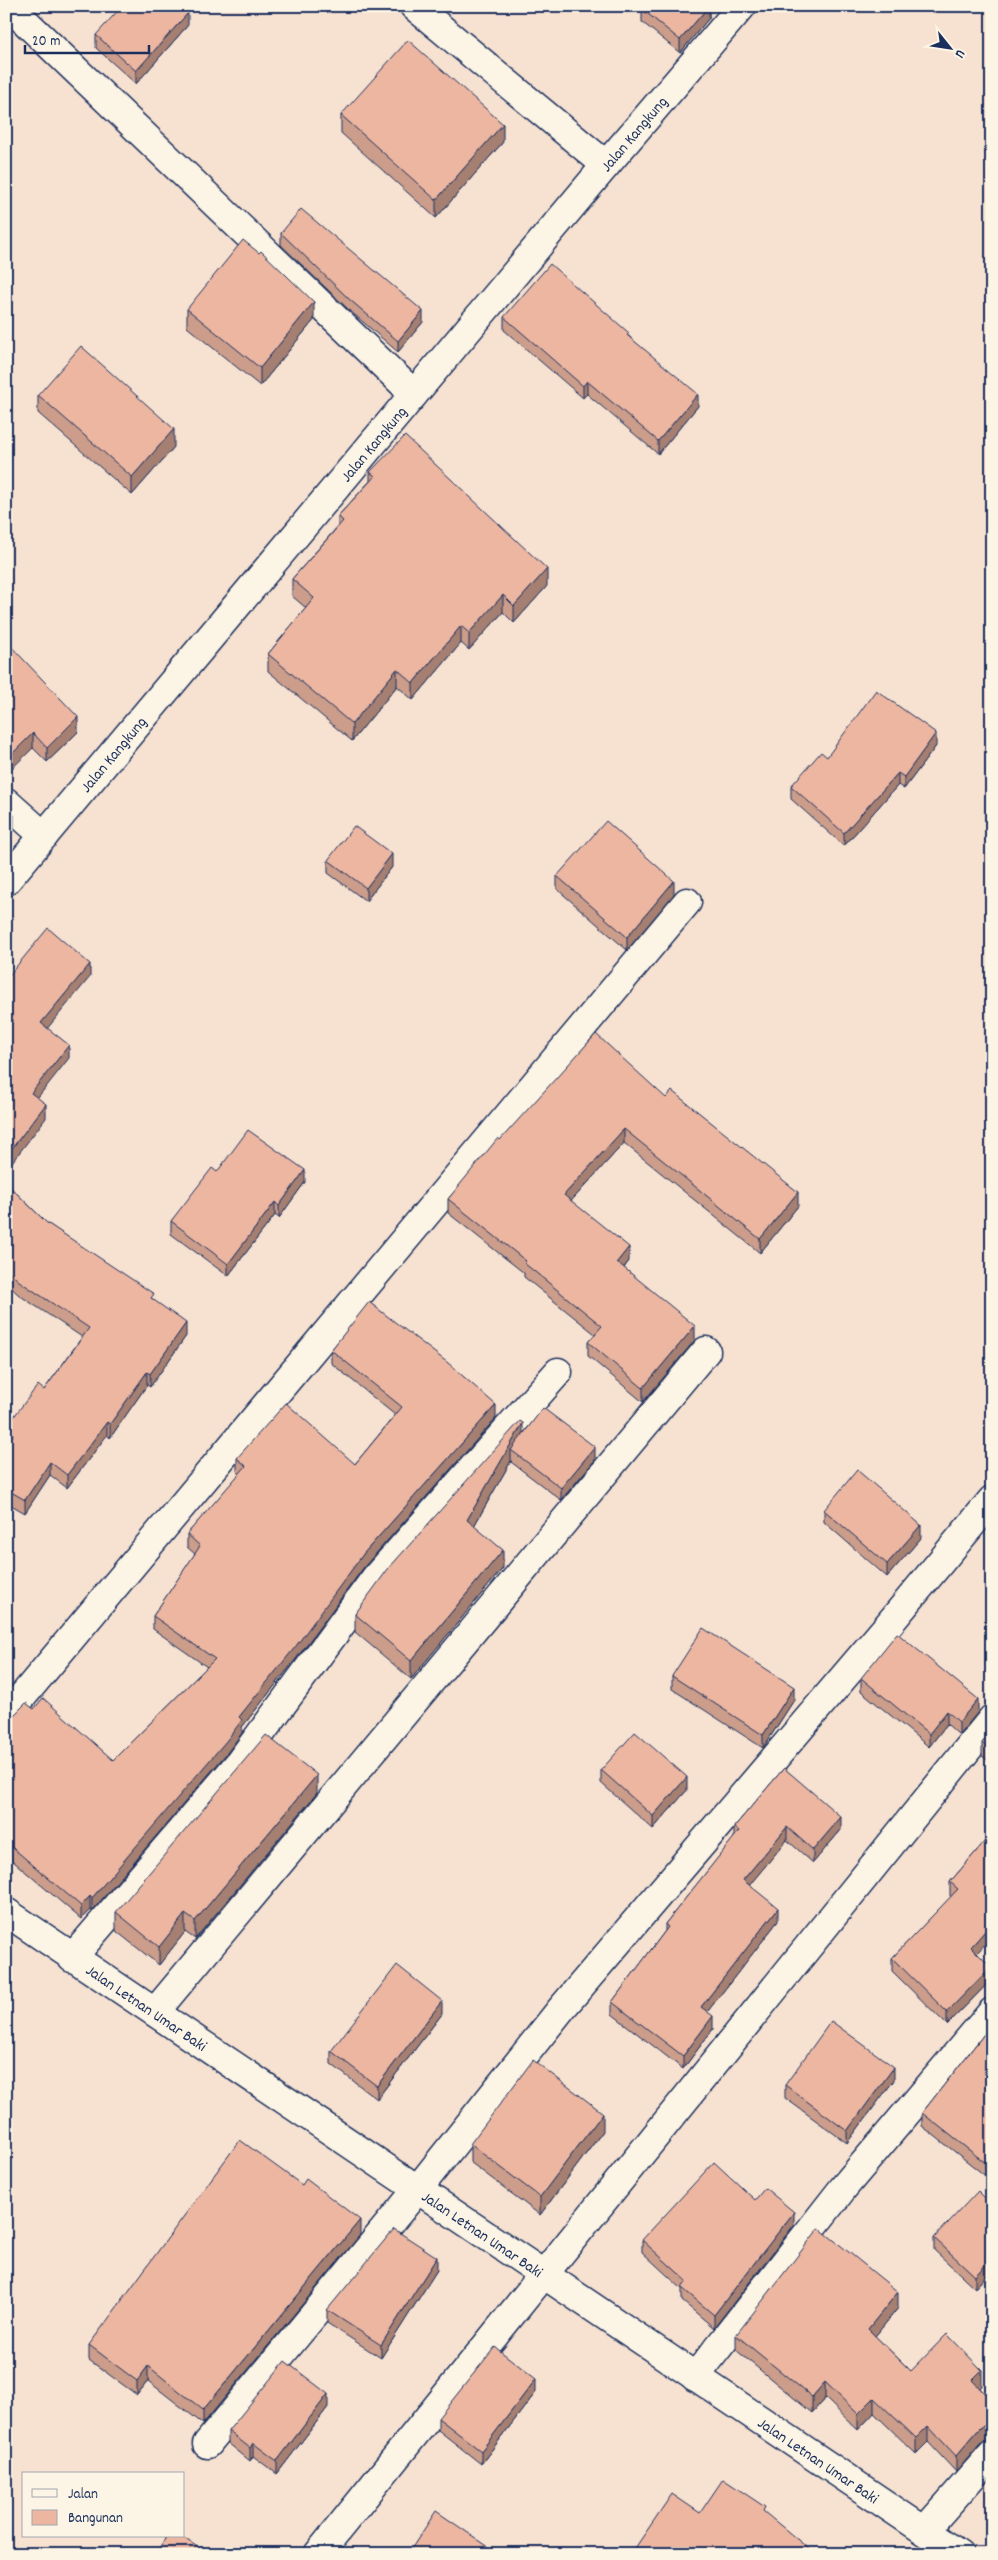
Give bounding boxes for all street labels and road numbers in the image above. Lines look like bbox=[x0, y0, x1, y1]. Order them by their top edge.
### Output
street label: Jalan Kangkung bbox=[596, 92, 674, 178]
street label: Jalan Kangkung bbox=[336, 402, 413, 488]
street label: Jalan Kangkung bbox=[76, 712, 153, 798]
street label: Jalan Letnan Umar Baki bbox=[80, 1960, 211, 2058]
street label: Jalan Letnan Umar Baki bbox=[416, 2186, 547, 2284]
street label: Jalan Letnan Umar Baki bbox=[752, 2412, 883, 2511]

